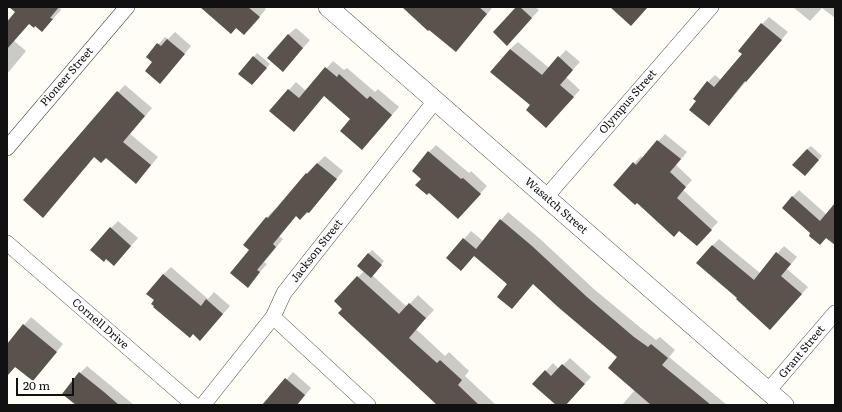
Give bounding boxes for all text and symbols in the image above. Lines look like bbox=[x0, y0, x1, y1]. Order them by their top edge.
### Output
street label: Pioneer Street bbox=[38, 45, 96, 109]
street label: Olympus Street bbox=[597, 67, 659, 137]
street label: Wasatch Street bbox=[522, 175, 590, 237]
street label: Jackson Street bbox=[288, 217, 346, 285]
street label: Cornell Drive bbox=[69, 296, 131, 352]
street label: Grant Street bbox=[776, 323, 828, 381]
scale bar bbox=[18, 370, 76, 396]
text: 20 m bbox=[23, 376, 50, 394]

